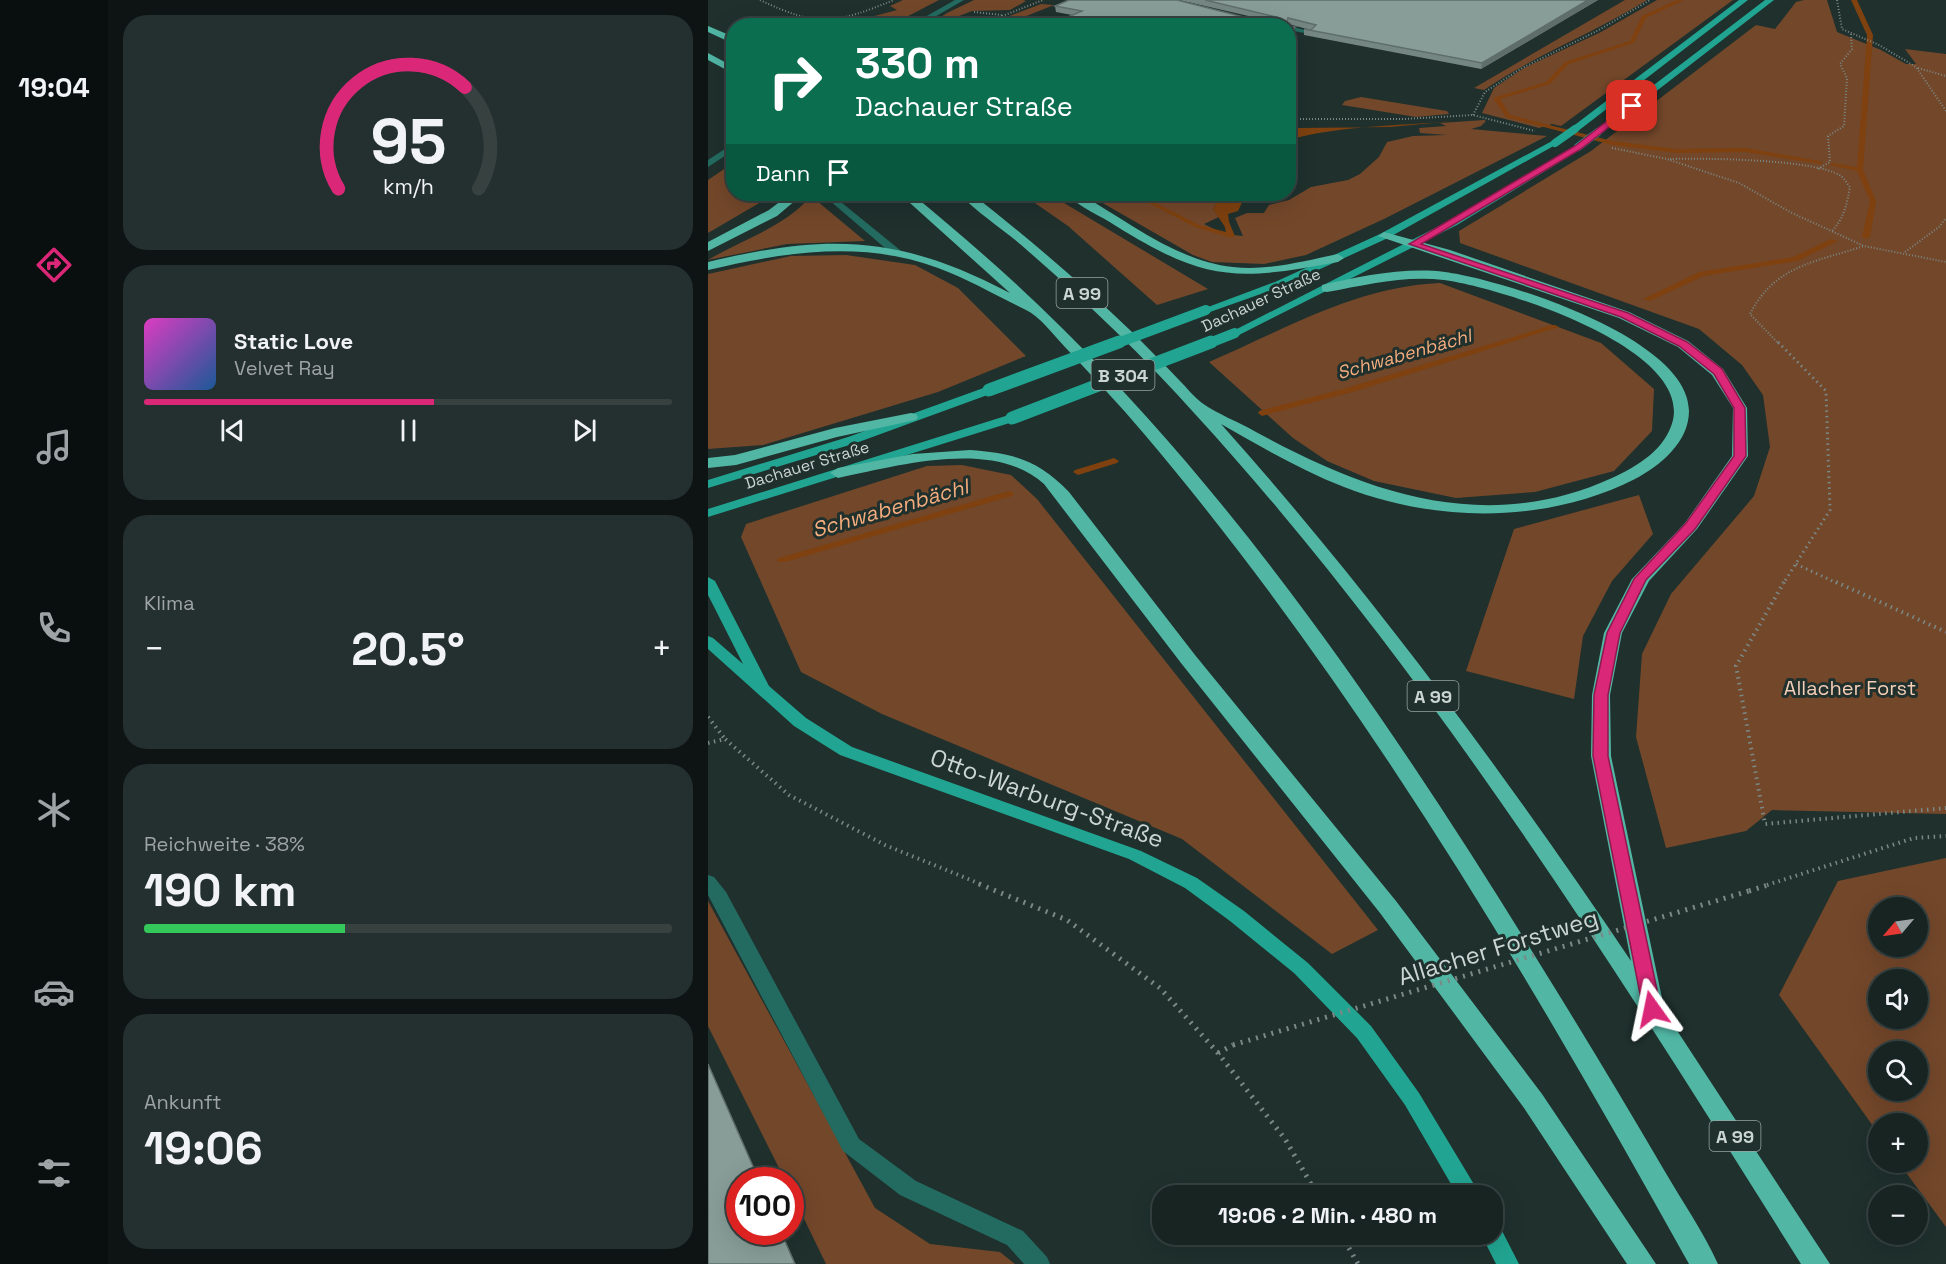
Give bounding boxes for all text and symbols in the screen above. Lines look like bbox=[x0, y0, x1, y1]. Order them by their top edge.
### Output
text: 330 m bbox=[855, 37, 980, 90]
icon: right bbox=[756, 42, 834, 120]
text: 19:04 bbox=[18, 70, 90, 105]
pin bbox=[1606, 80, 1657, 131]
text: Dachauer Straße bbox=[855, 89, 1073, 124]
icon: arrive bbox=[1615, 89, 1648, 122]
text: 95 bbox=[370, 103, 446, 182]
icon: arrive bbox=[822, 156, 855, 189]
text: Dann bbox=[756, 159, 810, 187]
text: km/h bbox=[382, 174, 434, 201]
icon: directions bbox=[33, 244, 75, 286]
street label: Dachauer Straße bbox=[1198, 263, 1324, 337]
road number: A 99 bbox=[1056, 278, 1108, 308]
water label: Schwabenbächl bbox=[1334, 323, 1476, 384]
text: Static Love bbox=[234, 327, 353, 355]
text: Velvet Ray bbox=[234, 355, 335, 381]
road number: B 304 bbox=[1092, 360, 1154, 390]
icon: previous bbox=[216, 414, 249, 447]
icon: pause bbox=[392, 414, 425, 447]
icon: next bbox=[568, 414, 601, 447]
icon: music bbox=[33, 426, 75, 468]
street label: Dachauer Straße bbox=[742, 436, 872, 494]
water label: Schwabenbächl bbox=[809, 472, 974, 543]
text: Klima bbox=[144, 590, 195, 616]
icon: phone bbox=[33, 607, 75, 649]
text: 20.5° bbox=[351, 621, 465, 678]
text: − bbox=[144, 628, 164, 670]
text: + bbox=[652, 628, 672, 670]
park label: Allacher Forst bbox=[1784, 675, 1916, 701]
road number: A 99 bbox=[1408, 681, 1458, 711]
street label: Otto-Warburg-Straße bbox=[926, 741, 1168, 855]
icon: climate bbox=[33, 789, 75, 831]
text: Reichweite · 38% bbox=[144, 831, 305, 857]
text: 190 km bbox=[144, 862, 297, 919]
north arrow bbox=[1868, 897, 1928, 957]
map controls bbox=[1868, 897, 1928, 1245]
street label: Allacher Forstweg bbox=[1394, 902, 1602, 992]
button: sound bbox=[1868, 969, 1928, 1029]
icon: car bbox=[33, 971, 75, 1013]
position arrow bbox=[1620, 977, 1684, 1041]
button: search bbox=[1868, 1041, 1928, 1101]
text: Ankunft bbox=[144, 1089, 222, 1115]
button: + bbox=[1868, 1113, 1928, 1173]
text: 19:06 bbox=[144, 1120, 263, 1177]
road number: A 99 bbox=[1710, 1121, 1760, 1151]
icon: filters bbox=[33, 1152, 75, 1194]
speed limit sign: 100 bbox=[726, 1167, 804, 1245]
button: − bbox=[1868, 1185, 1928, 1245]
text: 19:06 · 2 Min. · 480 m bbox=[1218, 1201, 1437, 1229]

